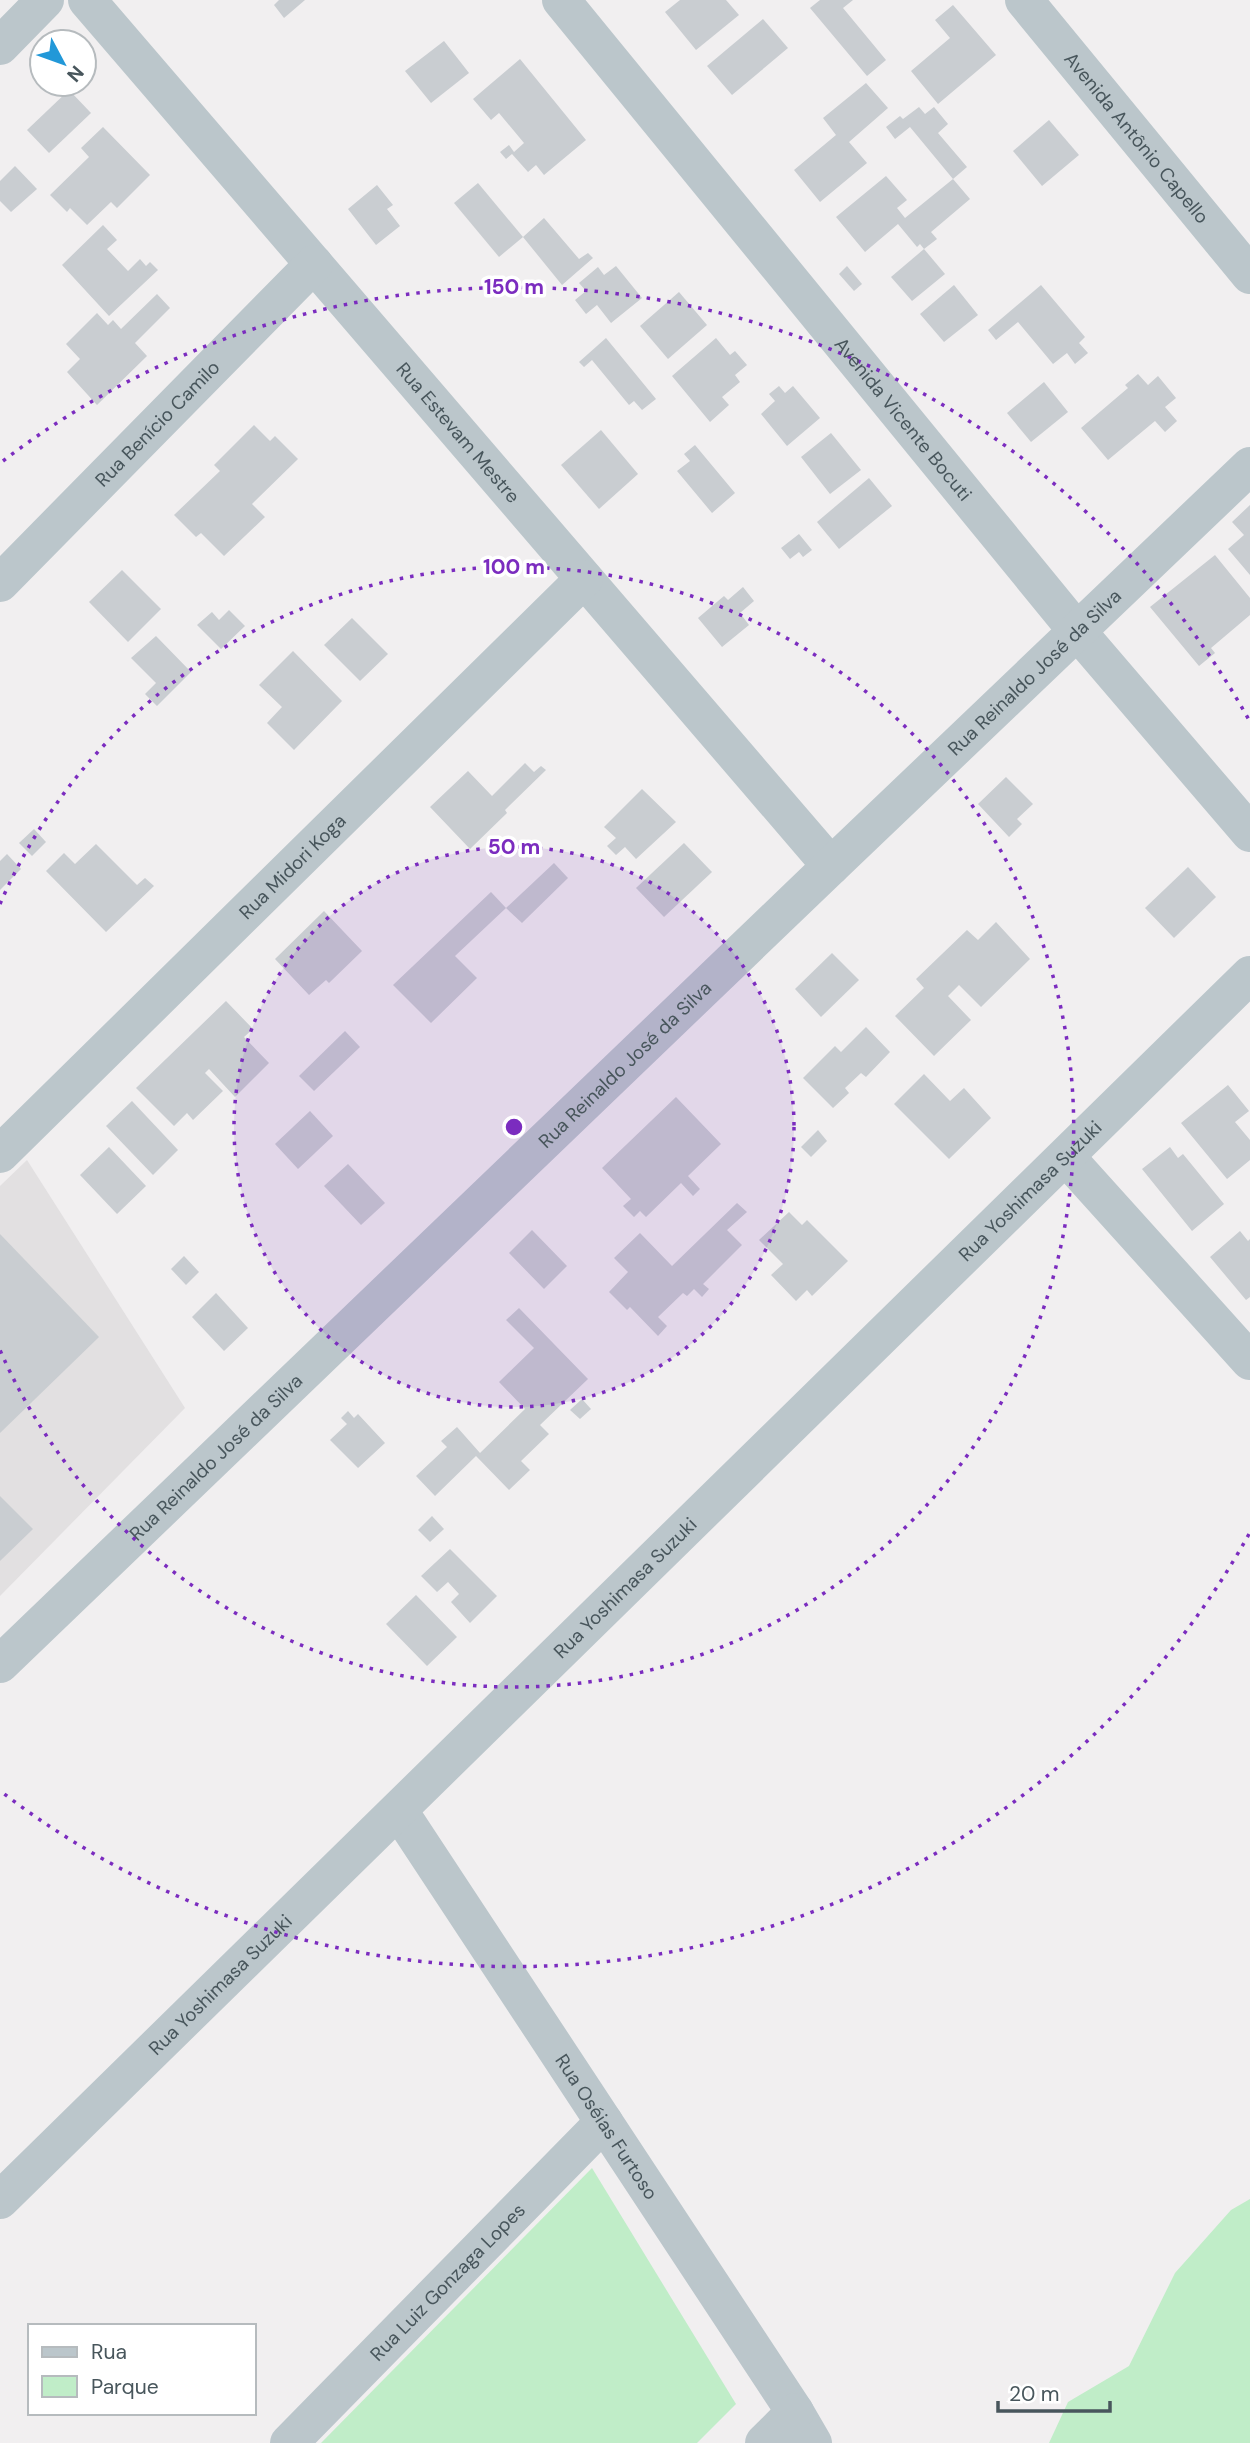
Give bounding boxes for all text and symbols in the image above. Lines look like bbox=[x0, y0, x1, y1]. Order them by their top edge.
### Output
north arrow bbox=[28, 28, 98, 98]
street label: Avenida Antônio Capello bbox=[1059, 47, 1215, 229]
text: N bbox=[61, 60, 89, 87]
text: 150 m bbox=[484, 273, 544, 301]
street label: Avenida Vicente Bocuti bbox=[829, 332, 978, 506]
street label: Rua Benício Camilo bbox=[89, 355, 225, 492]
street label: Rua Estevam Mestre bbox=[391, 357, 526, 508]
text: 100 m bbox=[483, 553, 545, 581]
street label: Rua Reinaldo José da Silva bbox=[942, 583, 1126, 761]
street label: Rua Midori Koga bbox=[233, 808, 351, 924]
text: 50 m bbox=[488, 833, 540, 861]
street label: Rua Reinaldo José da Silva bbox=[533, 975, 716, 1153]
centre of rings bbox=[502, 1115, 526, 1139]
street label: Rua Yoshimasa Suzuki bbox=[953, 1115, 1107, 1267]
street label: Rua Reinaldo José da Silva bbox=[124, 1368, 308, 1546]
street label: Rua Yoshimasa Suzuki bbox=[548, 1512, 702, 1663]
street label: Rua Yoshimasa Suzuki bbox=[143, 1909, 297, 2060]
street label: Rua Oséias Furtoso bbox=[550, 2049, 664, 2204]
street label: Rua Luiz Gonzaga Lopes bbox=[364, 2197, 530, 2366]
legend bbox=[28, 2324, 256, 2415]
text: Rua bbox=[91, 2338, 127, 2366]
scale bar bbox=[998, 2370, 1110, 2414]
text: Parque bbox=[91, 2373, 159, 2401]
text: 20 m bbox=[1009, 2380, 1060, 2408]

